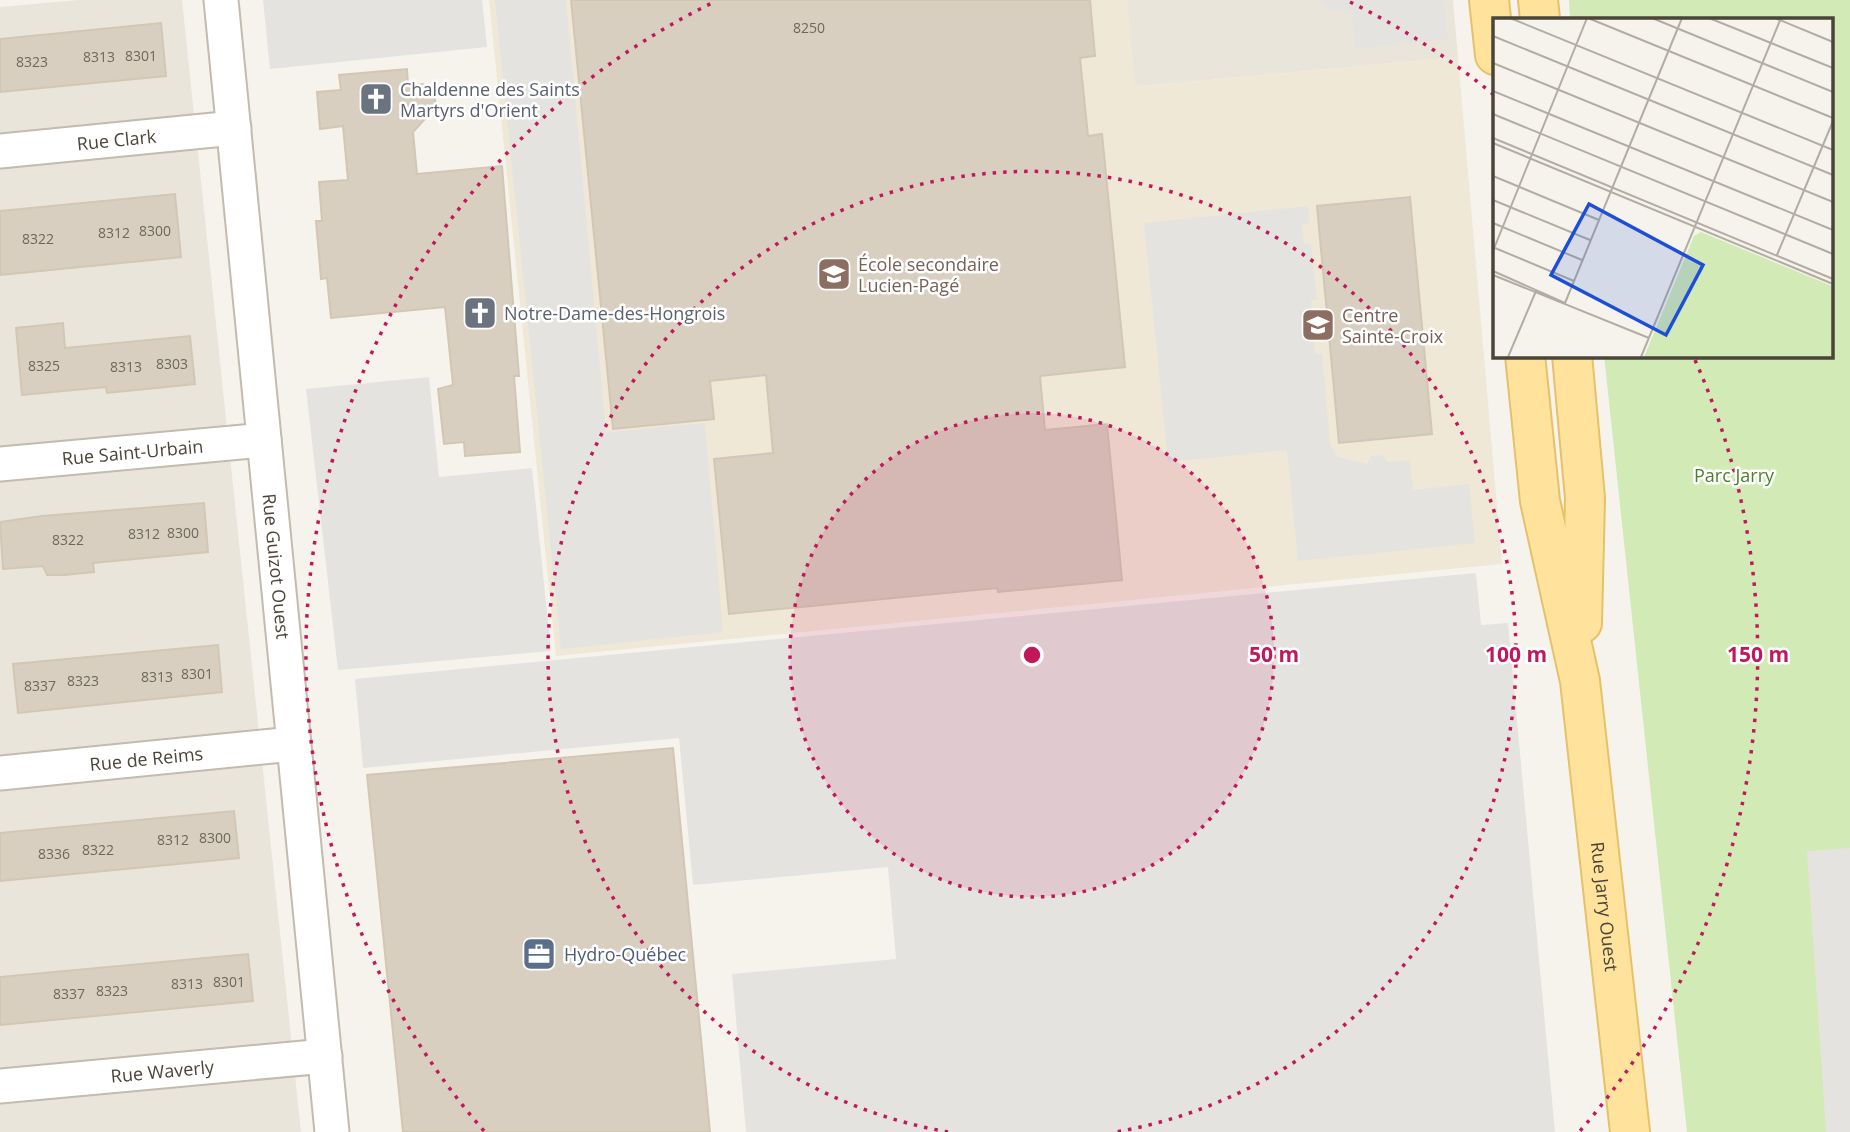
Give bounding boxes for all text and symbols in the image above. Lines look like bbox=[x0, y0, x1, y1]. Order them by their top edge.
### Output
house number: 8250 bbox=[793, 18, 825, 37]
inset map bbox=[1493, 18, 1832, 357]
house number: 8301 bbox=[125, 46, 157, 65]
house number: 8313 bbox=[83, 47, 115, 66]
house number: 8323 bbox=[16, 52, 48, 71]
place label: Chaldenne des Saints Martyrs d'Orient bbox=[400, 77, 580, 122]
church icon: Chaldenne des Saints Martyrs d'Orient bbox=[357, 80, 395, 118]
street label: Rue Clark bbox=[76, 124, 158, 155]
house number: 8300 bbox=[139, 221, 171, 240]
house number: 8312 bbox=[98, 223, 130, 242]
house number: 8322 bbox=[22, 229, 54, 248]
place label: École secondaire Lucien-Pagé bbox=[858, 252, 999, 297]
school or university icon: École secondaire Lucien-Pagé bbox=[815, 255, 853, 293]
church icon: Notre-Dame-des-Hongrois bbox=[461, 294, 499, 332]
place label: Notre-Dame-des-Hongrois bbox=[504, 301, 725, 325]
place label: Centre Sainte-Croix bbox=[1342, 303, 1444, 348]
school or university icon: Centre Sainte-Croix bbox=[1299, 306, 1337, 344]
house number: 8303 bbox=[156, 354, 188, 373]
house number: 8325 bbox=[28, 356, 60, 375]
house number: 8313 bbox=[110, 357, 142, 376]
street label: Rue Saint-Urbain bbox=[61, 434, 204, 470]
park label: Parc Jarry bbox=[1694, 463, 1775, 487]
street label: Rue Guizot Ouest bbox=[257, 492, 296, 640]
house number: 8300 bbox=[167, 523, 199, 542]
house number: 8312 bbox=[128, 524, 160, 543]
house number: 8322 bbox=[52, 530, 84, 549]
text: 50 m bbox=[1249, 640, 1299, 668]
text: 100 m bbox=[1485, 640, 1547, 668]
text: 150 m bbox=[1727, 640, 1789, 668]
centre of rings bbox=[1020, 643, 1044, 667]
house number: 8301 bbox=[181, 664, 213, 683]
house number: 8313 bbox=[141, 667, 173, 686]
house number: 8323 bbox=[67, 671, 99, 690]
house number: 8337 bbox=[24, 676, 56, 695]
street label: Rue de Reims bbox=[88, 741, 204, 776]
house number: 8300 bbox=[199, 828, 231, 847]
house number: 8312 bbox=[157, 830, 189, 849]
house number: 8322 bbox=[82, 840, 114, 859]
street label: Rue Jarry Ouest bbox=[1586, 840, 1624, 973]
house number: 8336 bbox=[38, 844, 70, 863]
office icon: Hydro-Québec bbox=[520, 935, 558, 973]
place label: Hydro-Québec bbox=[564, 942, 687, 966]
house number: 8301 bbox=[213, 972, 245, 991]
house number: 8313 bbox=[171, 974, 203, 993]
house number: 8323 bbox=[96, 981, 128, 1000]
house number: 8337 bbox=[53, 984, 85, 1003]
street label: Rue Waverly bbox=[110, 1054, 216, 1088]

